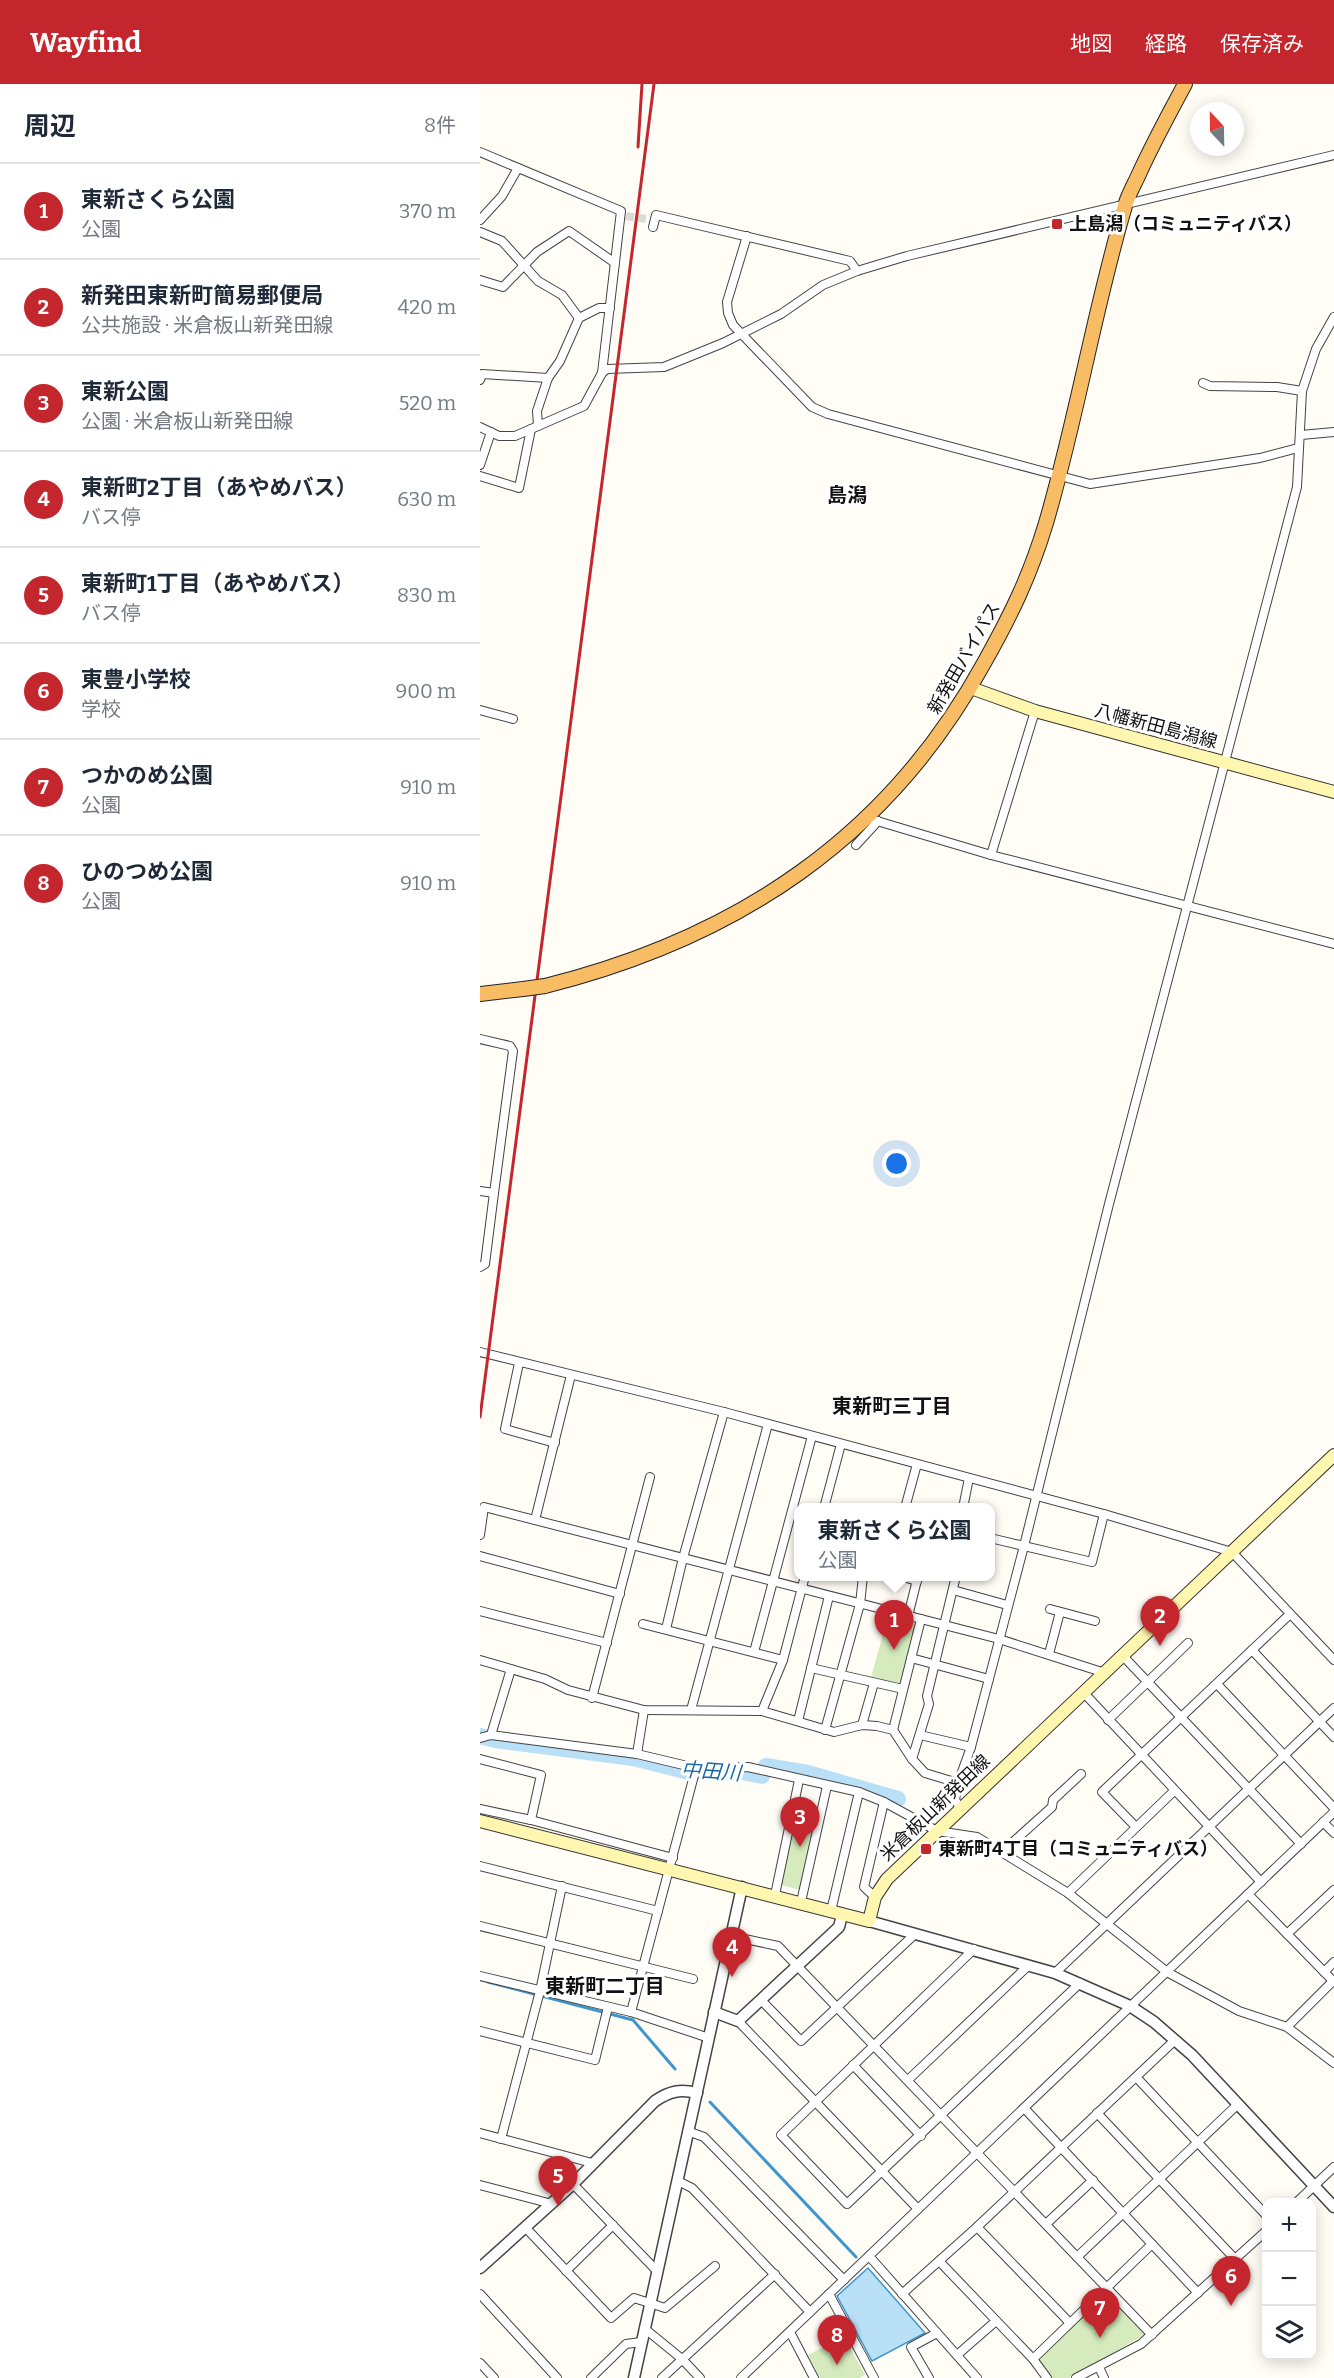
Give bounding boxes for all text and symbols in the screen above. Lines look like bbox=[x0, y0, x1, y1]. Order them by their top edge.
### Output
text: Wayfind bbox=[30, 26, 141, 59]
text: 地図 bbox=[1070, 31, 1112, 57]
text: 経路 bbox=[1145, 31, 1187, 57]
text: 保存済み bbox=[1220, 31, 1304, 57]
north arrow bbox=[1190, 102, 1244, 156]
text: 周辺 bbox=[24, 111, 76, 142]
text: 8件 bbox=[424, 113, 456, 137]
text: 東新さくら公園 bbox=[81, 186, 235, 213]
text: 1 bbox=[39, 199, 48, 223]
text: 370 m bbox=[399, 199, 456, 223]
place label: 上島潟（コミュニティバス） bbox=[1069, 213, 1302, 235]
text: 公園 bbox=[81, 217, 121, 241]
marker: 上島潟（コミュニティバス） bbox=[1050, 217, 1064, 231]
text: 新発田東新町簡易郵便局 bbox=[81, 282, 323, 309]
text: 2 bbox=[38, 295, 49, 319]
text: 420 m bbox=[398, 295, 456, 319]
text: 公共施設 · 米倉板山新発田線 bbox=[81, 313, 333, 337]
text: 東新公園 bbox=[81, 378, 169, 405]
text: 3 bbox=[38, 391, 49, 415]
text: 520 m bbox=[399, 391, 456, 415]
text: 公園 · 米倉板山新発田線 bbox=[81, 409, 293, 433]
text: 東新町2丁目（あやめバス） bbox=[81, 474, 357, 501]
district label: 島潟 bbox=[827, 483, 867, 507]
text: 4 bbox=[37, 487, 50, 511]
text: 630 m bbox=[397, 487, 456, 511]
text: バス停 bbox=[81, 505, 141, 529]
text: 東新町1丁目（あやめバス） bbox=[81, 570, 355, 597]
text: 5 bbox=[38, 583, 49, 607]
text: 830 m bbox=[397, 583, 456, 607]
street label: 新発田バイパス bbox=[923, 598, 1005, 718]
text: バス停 bbox=[81, 601, 141, 625]
text: 東豊小学校 bbox=[81, 666, 191, 693]
text: 6 bbox=[38, 679, 49, 703]
text: 900 m bbox=[396, 679, 456, 703]
text: 学校 bbox=[81, 697, 121, 721]
street label: 八幡新田島潟線 bbox=[1092, 699, 1220, 753]
text: つかのめ公園 bbox=[81, 762, 213, 789]
text: 7 bbox=[38, 775, 49, 799]
text: 910 m bbox=[400, 775, 456, 799]
text: 公園 bbox=[81, 793, 121, 817]
text: ひのつめ公園 bbox=[81, 858, 213, 885]
text: 8 bbox=[37, 871, 50, 895]
text: 910 m bbox=[400, 871, 456, 895]
text: 公園 bbox=[81, 889, 121, 913]
your location bbox=[882, 1149, 911, 1178]
district label: 東新町三丁目 bbox=[832, 1394, 952, 1418]
popup bbox=[794, 1503, 995, 1581]
text: 東新さくら公園 bbox=[817, 1517, 972, 1544]
text: 公園 bbox=[817, 1548, 857, 1572]
pin: 2 bbox=[1140, 1596, 1180, 1646]
pin: 1 bbox=[874, 1600, 914, 1650]
street label: 米倉板山新発田線 bbox=[876, 1750, 994, 1866]
water label: 中田川 bbox=[680, 1757, 744, 1785]
pin: 3 bbox=[780, 1798, 820, 1847]
place label: 東新町4丁目（コミュニティバス） bbox=[938, 1838, 1218, 1860]
marker: 東新町4丁目（コミュニティバス） bbox=[919, 1842, 933, 1856]
pin: 4 bbox=[712, 1928, 752, 1977]
district label: 東新町二丁目 bbox=[545, 1974, 665, 1998]
pin: 5 bbox=[538, 2156, 578, 2206]
map controls bbox=[1262, 2198, 1316, 2360]
button: + bbox=[1262, 2198, 1316, 2252]
button: − bbox=[1262, 2252, 1316, 2306]
pin: 6 bbox=[1212, 2256, 1251, 2306]
pin: 7 bbox=[1080, 2288, 1120, 2338]
button: layers bbox=[1262, 2306, 1316, 2360]
pin: 8 bbox=[818, 2316, 856, 2365]

